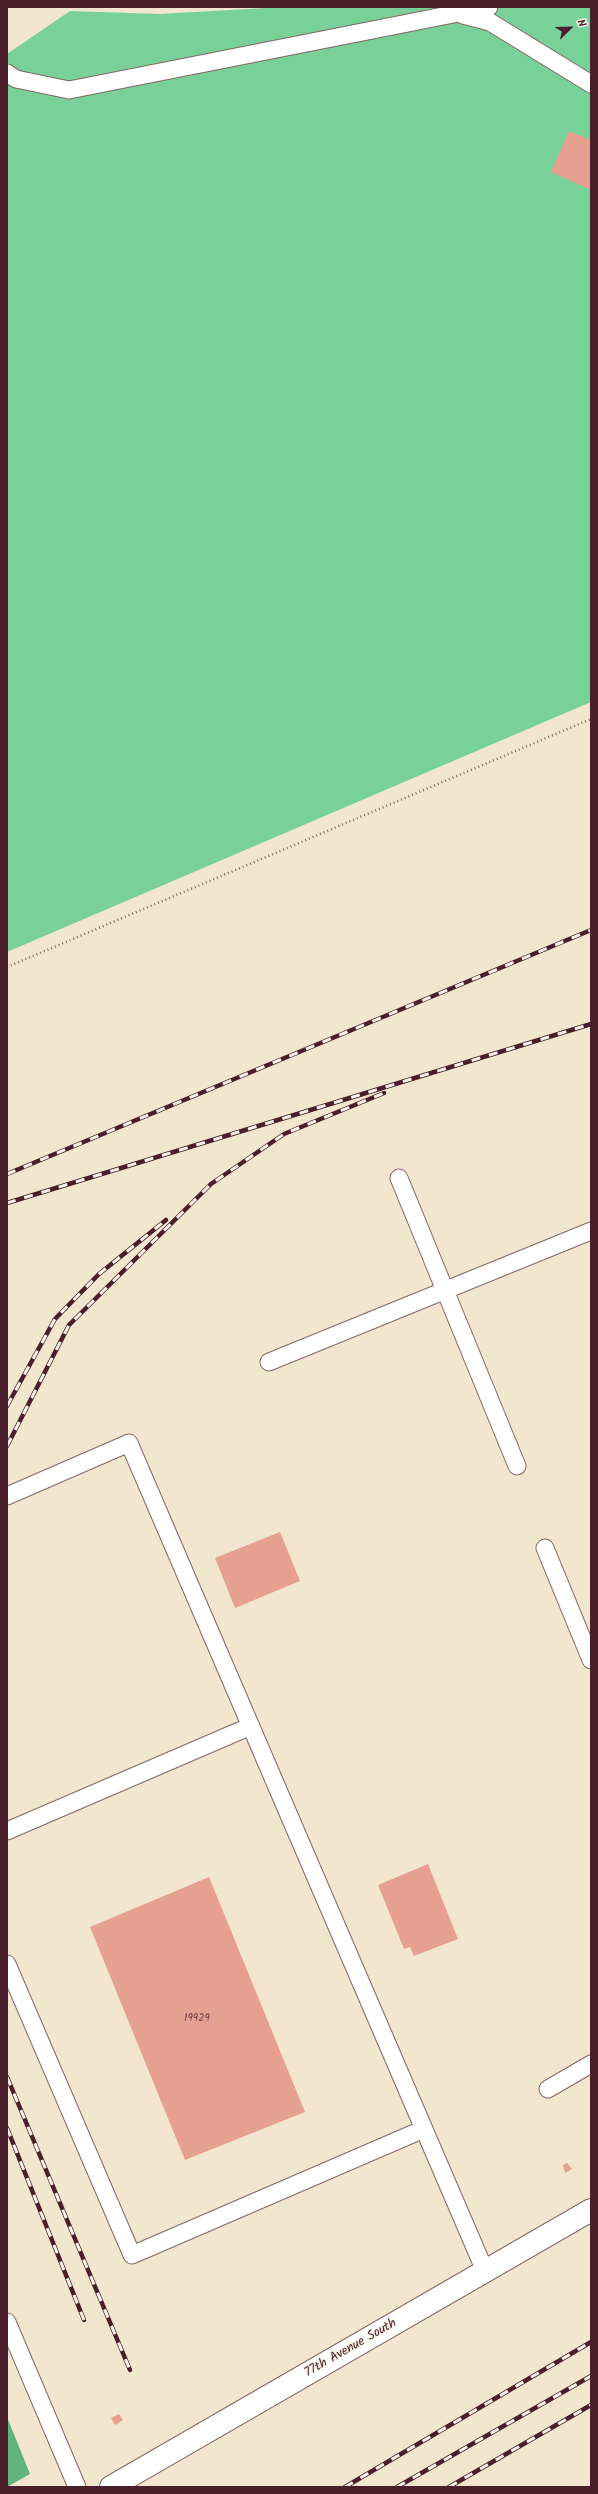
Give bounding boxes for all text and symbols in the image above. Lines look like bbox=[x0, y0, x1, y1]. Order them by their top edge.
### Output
north arrow bbox=[550, 8, 590, 48]
text: N bbox=[571, 17, 591, 30]
house number: 19929 bbox=[184, 2012, 210, 2026]
street label: 77th Avenue South bbox=[302, 2316, 400, 2382]

